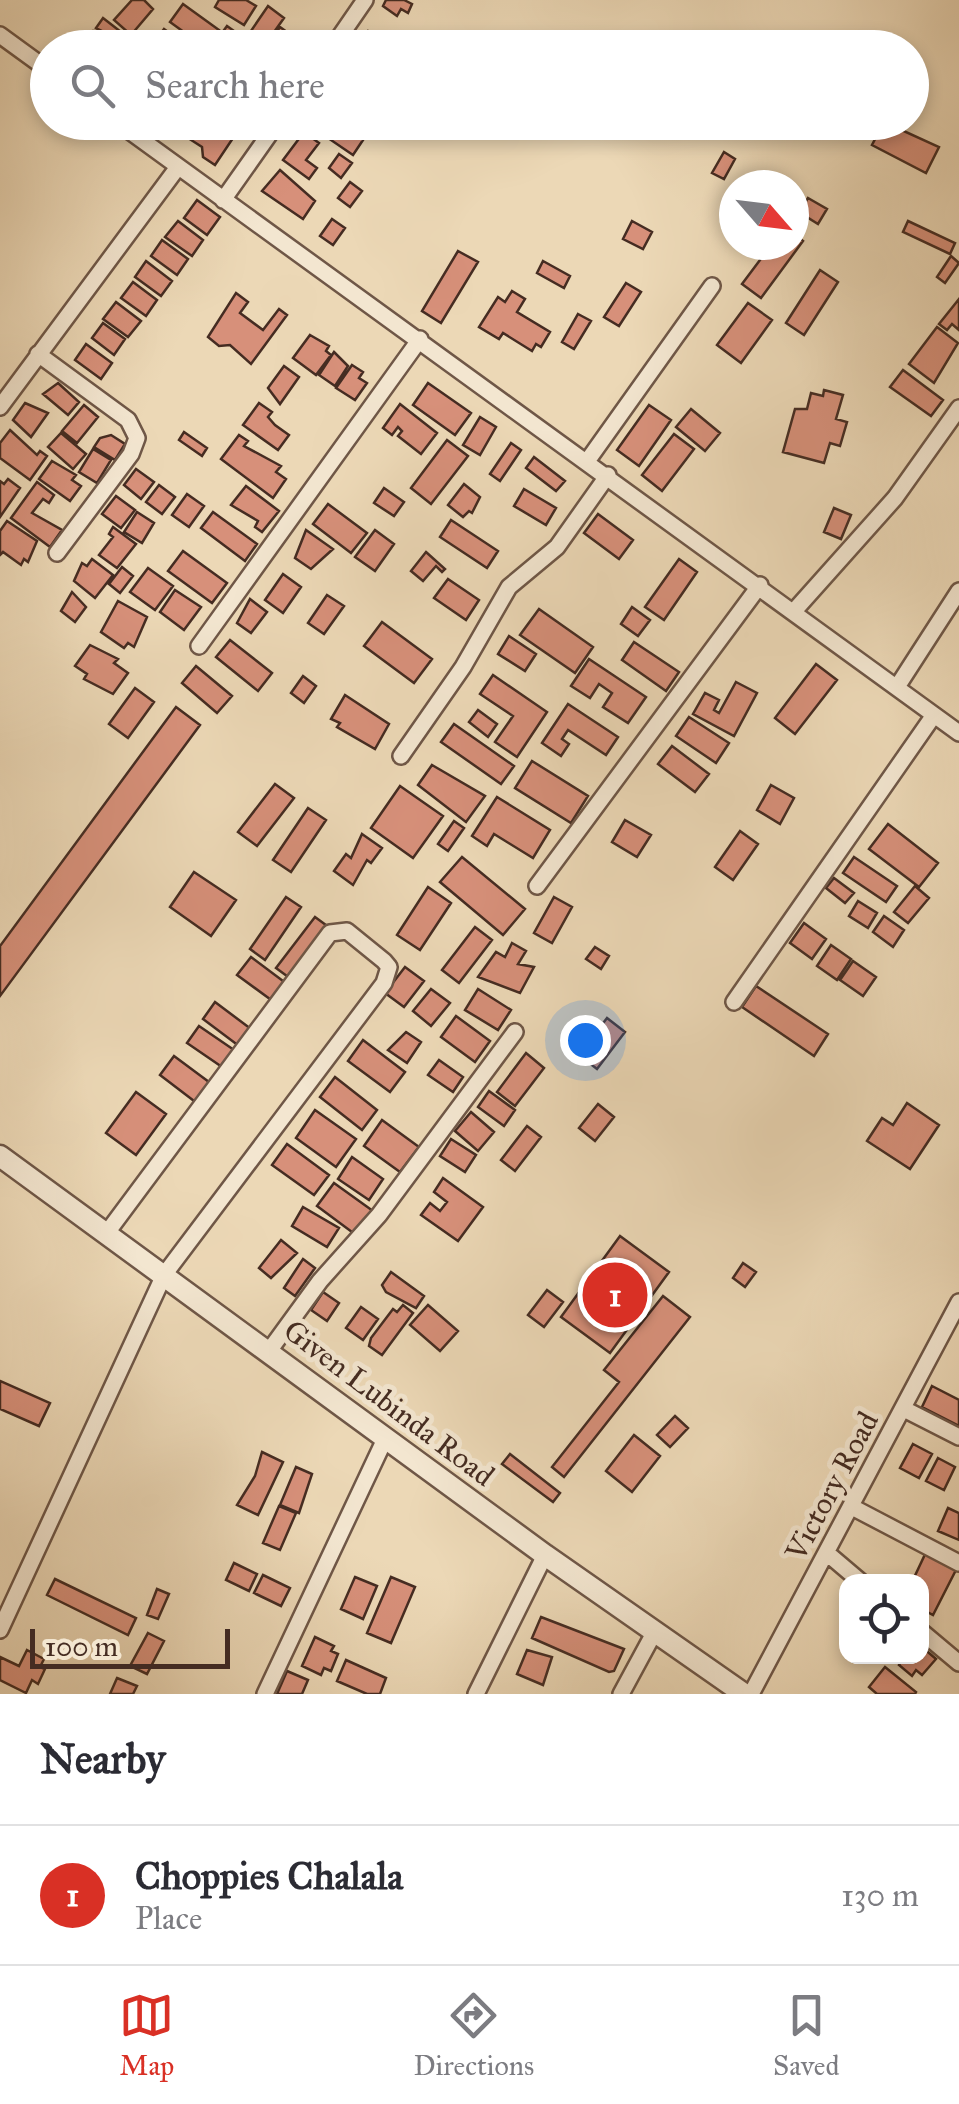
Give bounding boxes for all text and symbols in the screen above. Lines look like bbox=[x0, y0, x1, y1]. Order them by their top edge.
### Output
search box bbox=[30, 30, 929, 140]
icon: search bbox=[65, 58, 120, 113]
text: Search here bbox=[145, 62, 325, 108]
north arrow bbox=[719, 170, 809, 260]
your location bbox=[560, 1015, 611, 1066]
pin: 1 bbox=[582, 1258, 648, 1332]
street label: Given Lubinda Road bbox=[277, 1312, 501, 1494]
street label: Victory Road bbox=[777, 1405, 886, 1567]
map controls bbox=[839, 1574, 929, 1664]
button: locate bbox=[839, 1574, 929, 1664]
scale bar bbox=[30, 1624, 230, 1668]
text: 100 m bbox=[45, 1629, 118, 1664]
text: Nearby bbox=[40, 1733, 165, 1785]
text: Choppies Chalala bbox=[135, 1853, 403, 1899]
text: 1 bbox=[66, 1876, 79, 1915]
text: 130 m bbox=[841, 1876, 919, 1915]
text: Place bbox=[135, 1899, 202, 1938]
tab: Map bbox=[119, 1988, 174, 2083]
tab: Directions bbox=[413, 1988, 534, 2083]
tab: Saved bbox=[773, 1988, 840, 2083]

